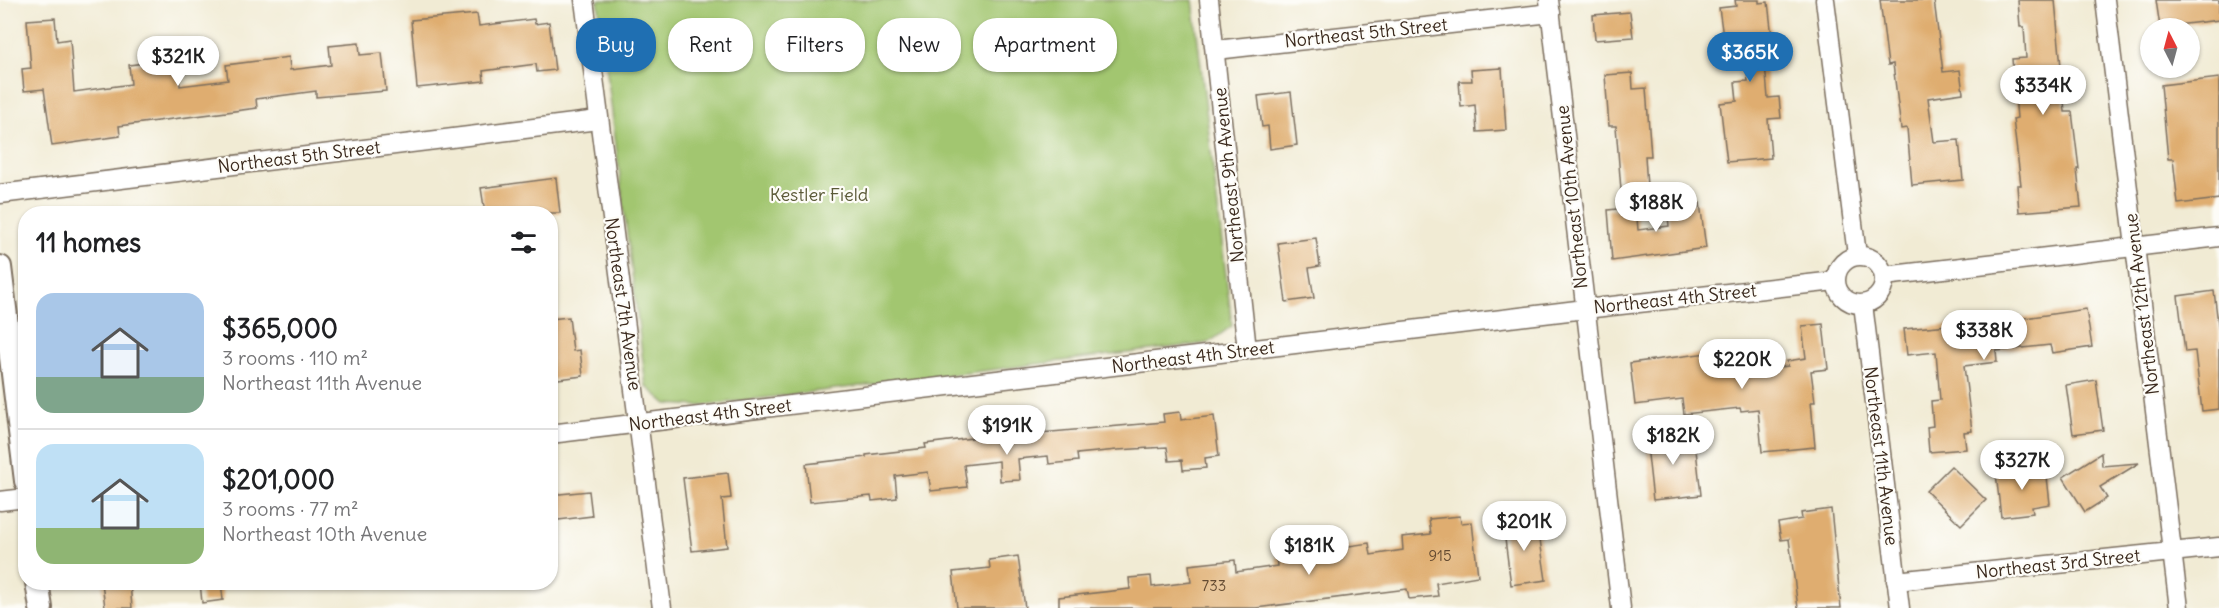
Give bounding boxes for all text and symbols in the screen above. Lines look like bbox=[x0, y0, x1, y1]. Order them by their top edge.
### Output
street label: Northeast 5th Street bbox=[1283, 13, 1449, 53]
chip: Buy bbox=[576, 18, 656, 72]
chip: Rent bbox=[668, 18, 753, 72]
chip: Filters bbox=[765, 18, 865, 72]
chip: New bbox=[877, 18, 961, 72]
chip: Apartment bbox=[973, 18, 1117, 72]
north arrow bbox=[2140, 18, 2200, 78]
map controls bbox=[2140, 18, 2200, 78]
pin: $365K bbox=[1708, 32, 1792, 83]
pin: $321K bbox=[136, 36, 220, 87]
text: $365K bbox=[1721, 39, 1779, 64]
text: $321K bbox=[151, 43, 205, 68]
pin: $334K bbox=[2001, 65, 2085, 116]
text: $334K bbox=[2014, 72, 2072, 97]
street label: Northeast 9th Avenue bbox=[1208, 86, 1249, 264]
street label: Northeast 10th Avenue bbox=[1550, 104, 1593, 290]
street label: Northeast 5th Street bbox=[216, 135, 382, 178]
pin: $188K bbox=[1614, 182, 1698, 233]
park label: Kestler Field bbox=[770, 183, 869, 206]
text: $188K bbox=[1629, 189, 1683, 214]
street label: Northeast 12th Avenue bbox=[2119, 212, 2164, 396]
street label: Northeast 7th Avenue bbox=[600, 216, 647, 392]
text: 11 homes bbox=[36, 226, 141, 259]
icon: filters bbox=[507, 226, 540, 259]
street label: Northeast 4th Street bbox=[1592, 279, 1758, 319]
pin: $338K bbox=[1942, 310, 2026, 361]
text: $365,000 bbox=[222, 312, 338, 345]
icon: home bbox=[84, 317, 156, 389]
text: $338K bbox=[1955, 317, 2013, 342]
street label: Northeast 4th Street bbox=[1110, 335, 1276, 378]
pin: $220K bbox=[1700, 339, 1784, 390]
text: 3 rooms · 110 m² bbox=[222, 345, 368, 370]
text: $220K bbox=[1713, 346, 1771, 371]
street label: Northeast 11th Avenue bbox=[1859, 365, 1904, 547]
text: Northeast 11th Avenue bbox=[222, 370, 422, 395]
street label: Northeast 4th Street bbox=[627, 393, 793, 436]
pin: $191K bbox=[965, 405, 1049, 456]
text: $191K bbox=[982, 412, 1032, 437]
pin: $182K bbox=[1631, 415, 1715, 466]
text: $182K bbox=[1646, 422, 1700, 447]
pin: $327K bbox=[1980, 440, 2064, 491]
text: $327K bbox=[1994, 447, 2050, 472]
text: $201,000 bbox=[222, 463, 335, 496]
icon: home bbox=[84, 468, 156, 540]
text: 3 rooms · 77 m² bbox=[222, 496, 359, 521]
pin: $201K bbox=[1482, 501, 1566, 552]
text: $201K bbox=[1496, 508, 1552, 533]
text: Northeast 10th Avenue bbox=[222, 521, 427, 546]
pin: $181K bbox=[1267, 525, 1351, 576]
text: $181K bbox=[1284, 532, 1334, 557]
street label: Northeast 3rd Street bbox=[1975, 543, 2141, 584]
house number: 915 bbox=[1428, 546, 1452, 565]
house number: 733 bbox=[1202, 576, 1226, 595]

